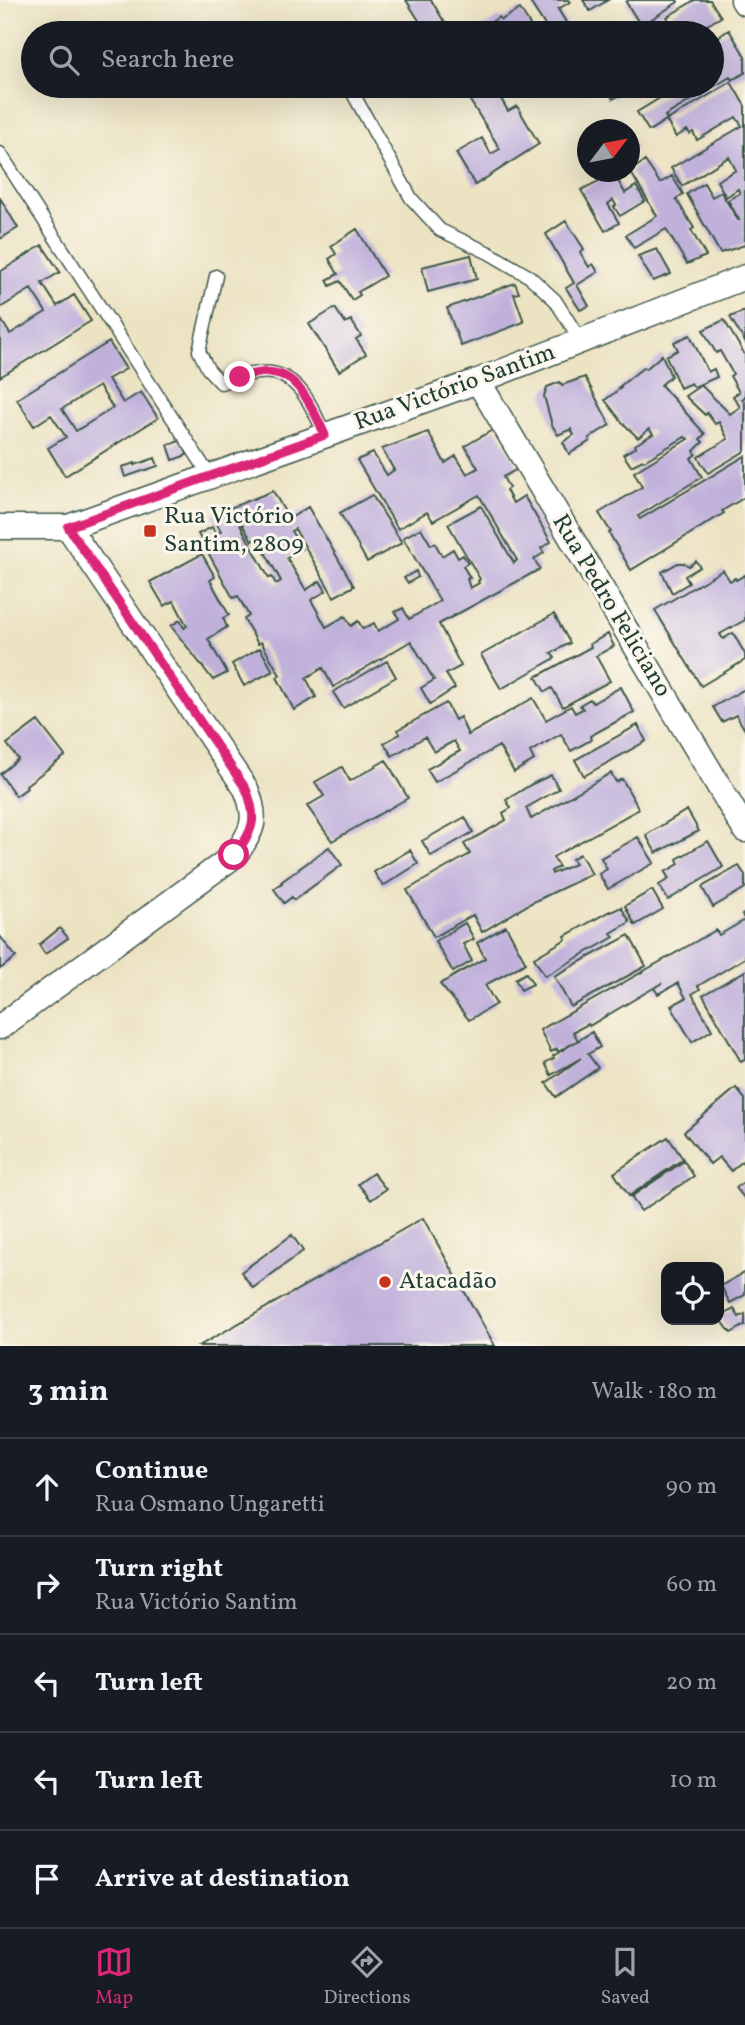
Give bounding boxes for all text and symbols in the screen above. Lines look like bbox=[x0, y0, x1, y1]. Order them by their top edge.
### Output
search box bbox=[21, 21, 724, 98]
icon: search bbox=[45, 41, 83, 79]
text: Search here bbox=[101, 42, 234, 78]
north arrow bbox=[577, 119, 640, 182]
street label: Rua Victório Santim bbox=[350, 336, 560, 440]
route end bbox=[224, 361, 255, 392]
place label: Rua Victório Santim, 2809 bbox=[164, 500, 304, 562]
street label: Rua Pedro Feliciano bbox=[543, 508, 679, 704]
marker: Rua Victório Santim, 2809 bbox=[142, 523, 158, 539]
route start bbox=[218, 839, 249, 870]
map controls bbox=[661, 1262, 724, 1325]
button: locate bbox=[661, 1262, 724, 1325]
place label: Atacadão bbox=[399, 1265, 497, 1299]
marker: Atacadão bbox=[377, 1274, 393, 1290]
text: 3 min bbox=[28, 1371, 109, 1413]
text: Walk · 180 m bbox=[592, 1376, 717, 1408]
text: Continue bbox=[95, 1453, 208, 1489]
icon: ahead bbox=[28, 1468, 66, 1506]
text: 90 m bbox=[666, 1471, 717, 1503]
text: Rua Osmano Ungaretti bbox=[95, 1489, 325, 1521]
text: Turn right bbox=[95, 1551, 223, 1587]
icon: right bbox=[28, 1566, 66, 1604]
text: 60 m bbox=[667, 1569, 717, 1601]
text: Rua Victório Santim bbox=[95, 1587, 298, 1619]
icon: left bbox=[28, 1664, 66, 1702]
text: Turn left bbox=[95, 1665, 203, 1701]
text: 20 m bbox=[666, 1667, 717, 1699]
icon: left bbox=[28, 1762, 66, 1800]
text: Turn left bbox=[95, 1763, 203, 1799]
text: 10 m bbox=[669, 1765, 717, 1797]
icon: arrive bbox=[28, 1860, 66, 1898]
text: Arrive at destination bbox=[95, 1861, 350, 1897]
tab: Map bbox=[95, 1943, 133, 2011]
tab: Directions bbox=[324, 1943, 411, 2011]
tab: Saved bbox=[601, 1943, 650, 2011]

